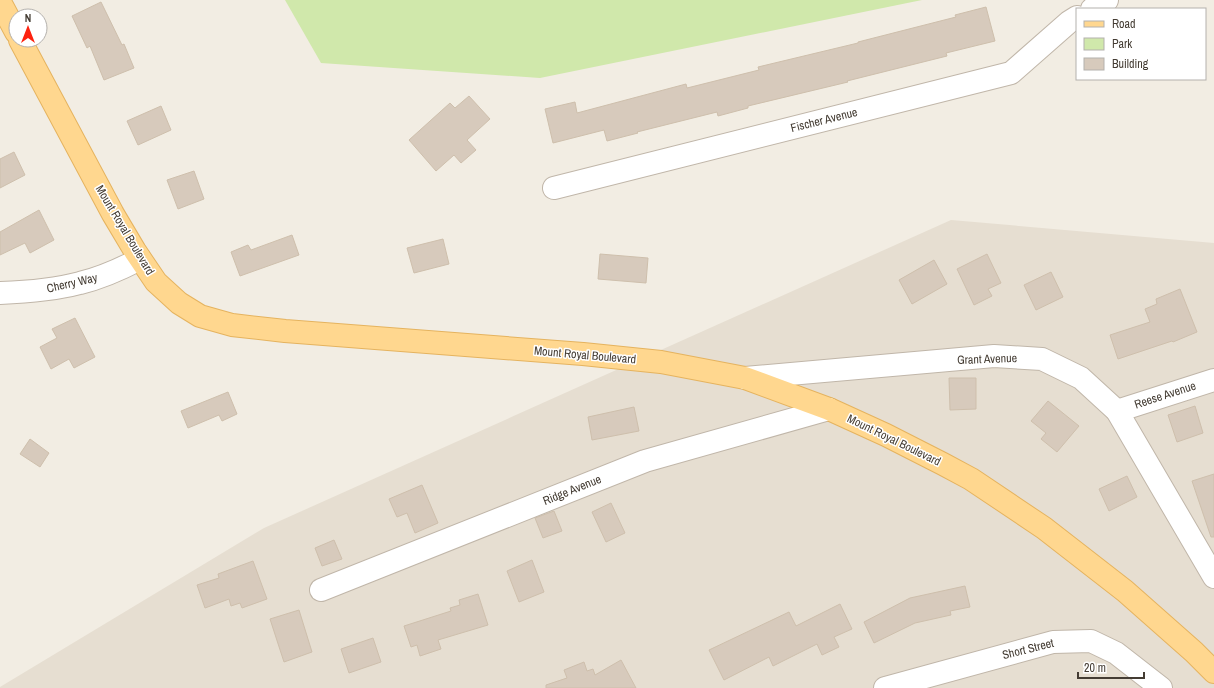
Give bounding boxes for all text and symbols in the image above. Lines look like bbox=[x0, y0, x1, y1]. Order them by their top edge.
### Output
north arrow bbox=[8, 8, 48, 48]
legend bbox=[1076, 8, 1206, 80]
text: N bbox=[25, 11, 31, 25]
text: Road bbox=[1112, 16, 1136, 32]
text: Park bbox=[1112, 36, 1132, 52]
text: Building bbox=[1112, 56, 1149, 72]
street label: Fischer Avenue bbox=[789, 104, 859, 136]
street label: Mount Royal Boulevard bbox=[92, 182, 158, 278]
street label: Cherry Way bbox=[45, 269, 99, 297]
street label: Mount Royal Boulevard bbox=[533, 343, 637, 367]
street label: Grant Avenue bbox=[957, 350, 1017, 368]
street label: Reese Avenue bbox=[1132, 378, 1198, 412]
street label: Mount Royal Boulevard bbox=[845, 410, 943, 470]
street label: Ridge Avenue bbox=[540, 471, 604, 509]
street label: Short Street bbox=[1001, 635, 1056, 663]
scale bar bbox=[1078, 654, 1144, 680]
text: 20 m bbox=[1084, 660, 1106, 676]

